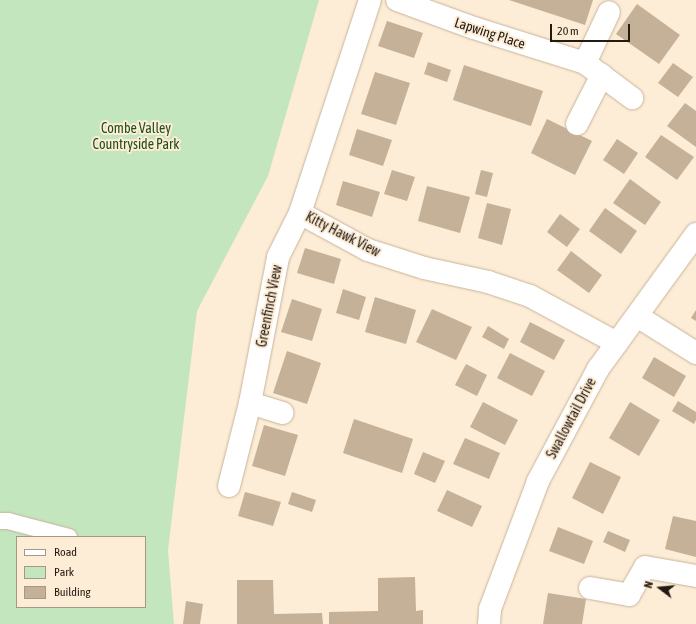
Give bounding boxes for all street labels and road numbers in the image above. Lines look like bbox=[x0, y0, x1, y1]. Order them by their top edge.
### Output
street label: Lapwing Place bbox=[453, 14, 527, 52]
street label: Kitty Hawk View bbox=[303, 208, 383, 260]
street label: Greenfinch View bbox=[253, 263, 285, 349]
street label: Swallowtail Drive bbox=[543, 375, 599, 461]

